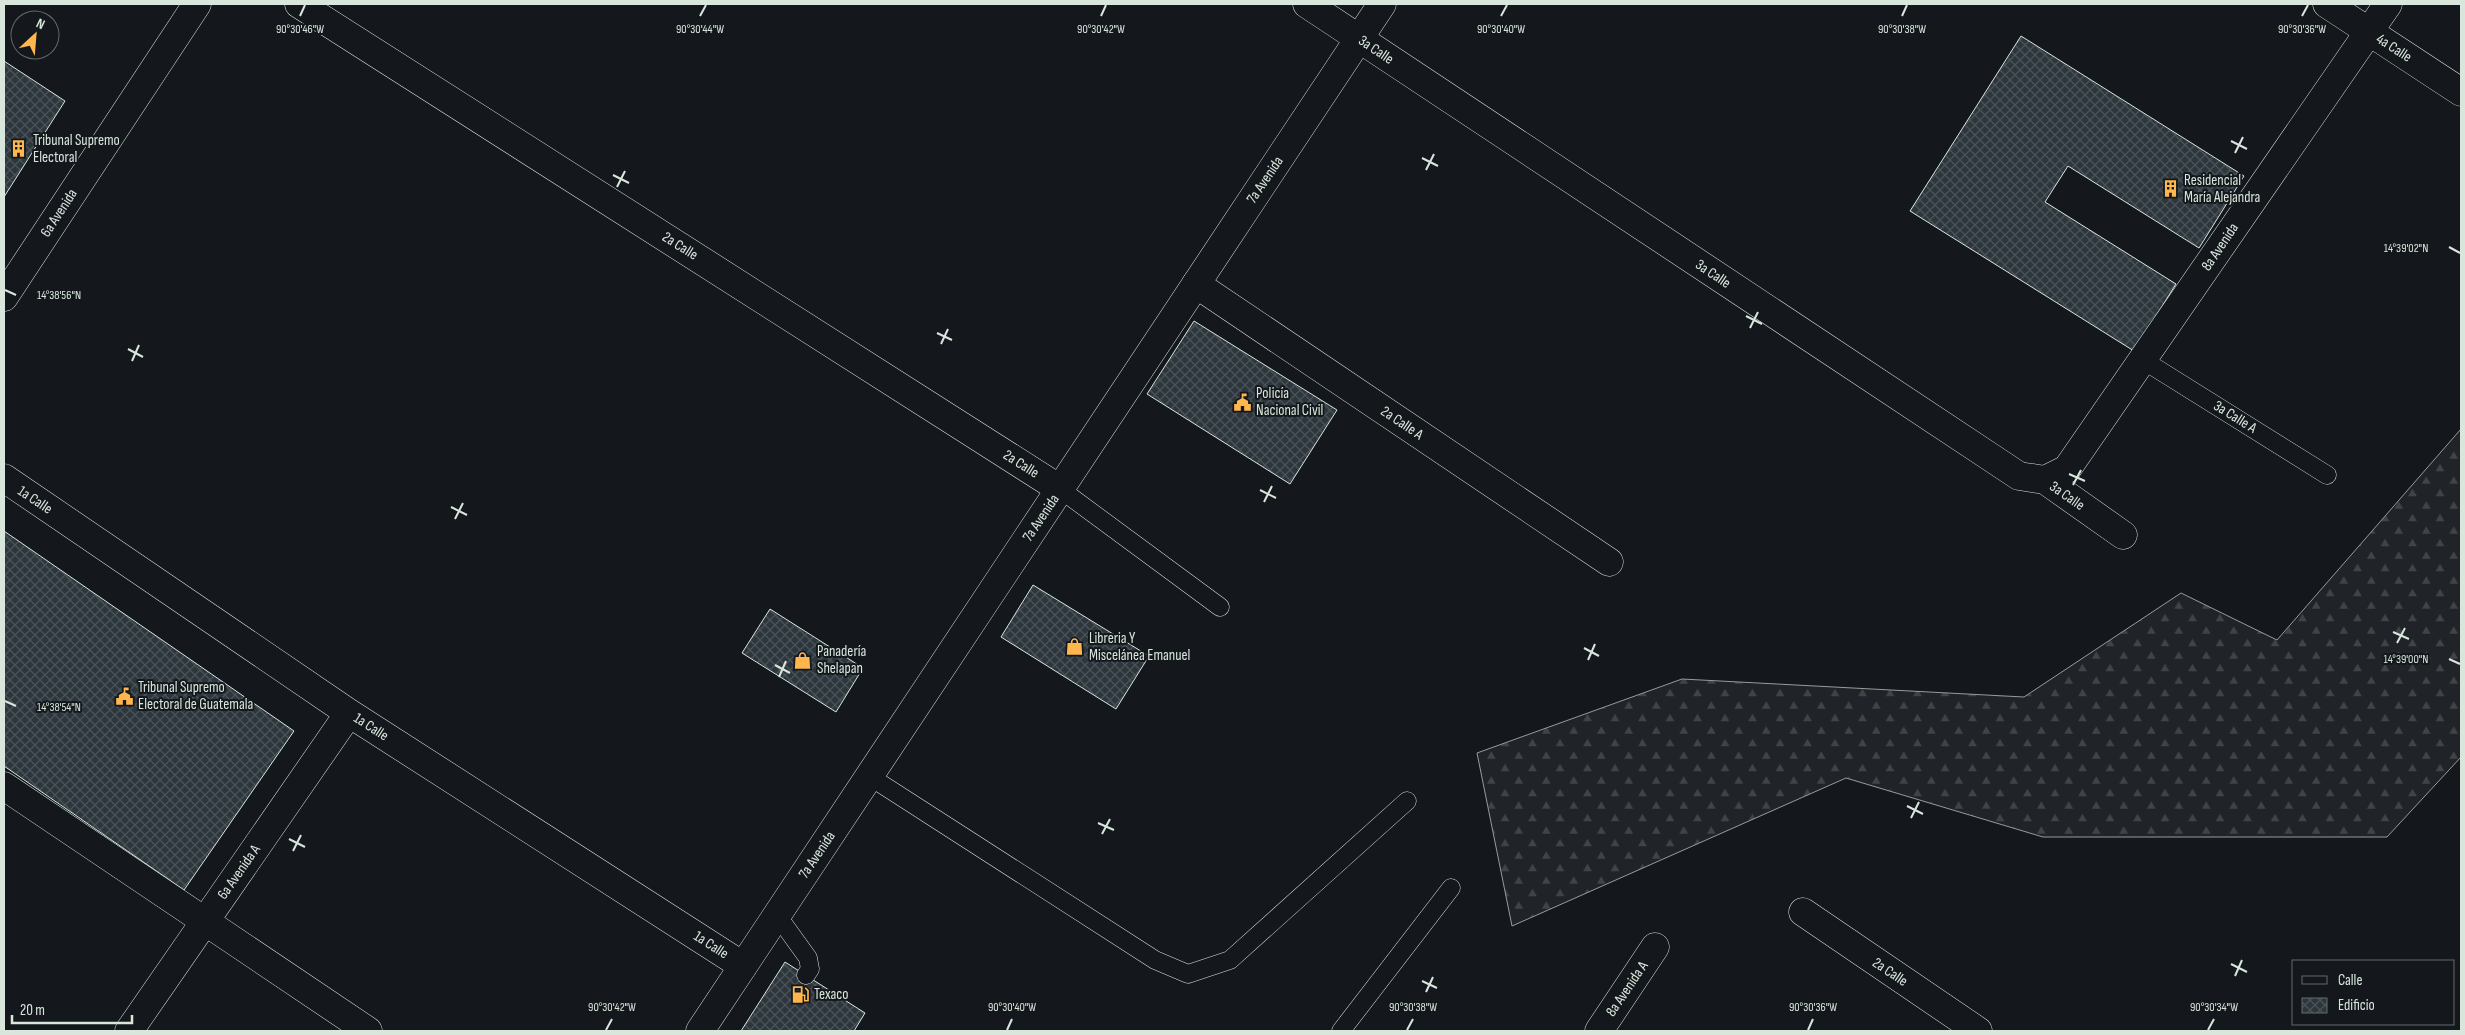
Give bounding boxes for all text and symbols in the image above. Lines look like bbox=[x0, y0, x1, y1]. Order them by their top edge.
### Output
north arrow bbox=[10, 10, 60, 60]
text: N bbox=[33, 14, 48, 33]
text: 90°30'46"W bbox=[276, 22, 324, 37]
text: 90°30'44"W bbox=[676, 22, 724, 37]
text: 90°30'42"W bbox=[1077, 22, 1125, 37]
text: 90°30'40"W bbox=[1477, 22, 1525, 37]
text: 90°30'38"W bbox=[1878, 22, 1926, 37]
text: 90°30'36"W bbox=[2278, 22, 2326, 37]
street label: 4a Calle bbox=[2373, 29, 2415, 67]
street label: 3a Calle bbox=[1355, 31, 1397, 69]
place label: Tribunal Supremo Electoral bbox=[33, 131, 120, 167]
building icon: Tribunal Supremo Electoral bbox=[9, 139, 29, 159]
street label: 7a Avenida bbox=[1242, 152, 1288, 207]
place label: Residencial María Alejandra bbox=[2184, 171, 2261, 207]
building icon: Residencial María Alejandra bbox=[2160, 179, 2180, 199]
street label: 6a Avenida bbox=[36, 185, 82, 241]
street label: 8a Avenida bbox=[2197, 219, 2243, 275]
street label: 2a Calle bbox=[659, 228, 701, 264]
text: 14°39'02"N bbox=[2384, 241, 2428, 256]
street label: 3a Calle bbox=[1692, 255, 1734, 293]
text: 14°38'56"N bbox=[37, 288, 81, 303]
place label: Policía Nacional Civil bbox=[1256, 384, 1323, 420]
public building icon: Policía Nacional Civil bbox=[1232, 392, 1252, 412]
street label: 3a Calle A bbox=[2210, 396, 2261, 438]
street label: 2a Calle A bbox=[1377, 402, 1427, 444]
street label: 2a Calle bbox=[1000, 446, 1042, 482]
street label: 3a Calle bbox=[2046, 477, 2088, 515]
street label: 1a Calle bbox=[14, 482, 56, 518]
street label: 7a Avenida bbox=[1018, 490, 1064, 545]
place label: Libreria Y Miscelánea Emanuel bbox=[1089, 629, 1190, 665]
shop icon: Libreria Y Miscelánea Emanuel bbox=[1065, 637, 1085, 657]
place label: Panadería Shelapan bbox=[817, 642, 866, 678]
shop icon: Panadería Shelapan bbox=[793, 650, 813, 670]
text: 14°39'00"N bbox=[2384, 652, 2428, 667]
place label: Tribunal Supremo Electoral de Guatemala bbox=[138, 678, 254, 714]
public building icon: Tribunal Supremo Electoral de Guatemala bbox=[114, 686, 134, 706]
text: 14°38'54"N bbox=[37, 700, 81, 715]
street label: 1a Calle bbox=[350, 709, 392, 745]
street label: 7a Avenida bbox=[794, 827, 840, 882]
street label: 6a Avenida A bbox=[213, 840, 265, 903]
street label: 1a Calle bbox=[690, 927, 732, 963]
street label: 2a Calle bbox=[1869, 953, 1911, 991]
street label: 8a Avenida A bbox=[1602, 957, 1653, 1020]
legend bbox=[2292, 960, 2455, 1025]
text: Calle bbox=[2338, 971, 2362, 990]
fuel station icon: Texaco bbox=[790, 984, 810, 1004]
place label: Texaco bbox=[814, 985, 848, 1004]
scale bar bbox=[12, 992, 132, 1024]
text: Edificio bbox=[2338, 996, 2375, 1015]
text: 90°30'42"W bbox=[588, 1000, 636, 1015]
text: 90°30'40"W bbox=[988, 1000, 1036, 1015]
text: 90°30'38"W bbox=[1389, 1000, 1437, 1015]
text: 90°30'36"W bbox=[1789, 1000, 1837, 1015]
text: 90°30'34"W bbox=[2190, 1000, 2238, 1015]
text: 20 m bbox=[20, 1001, 45, 1020]

